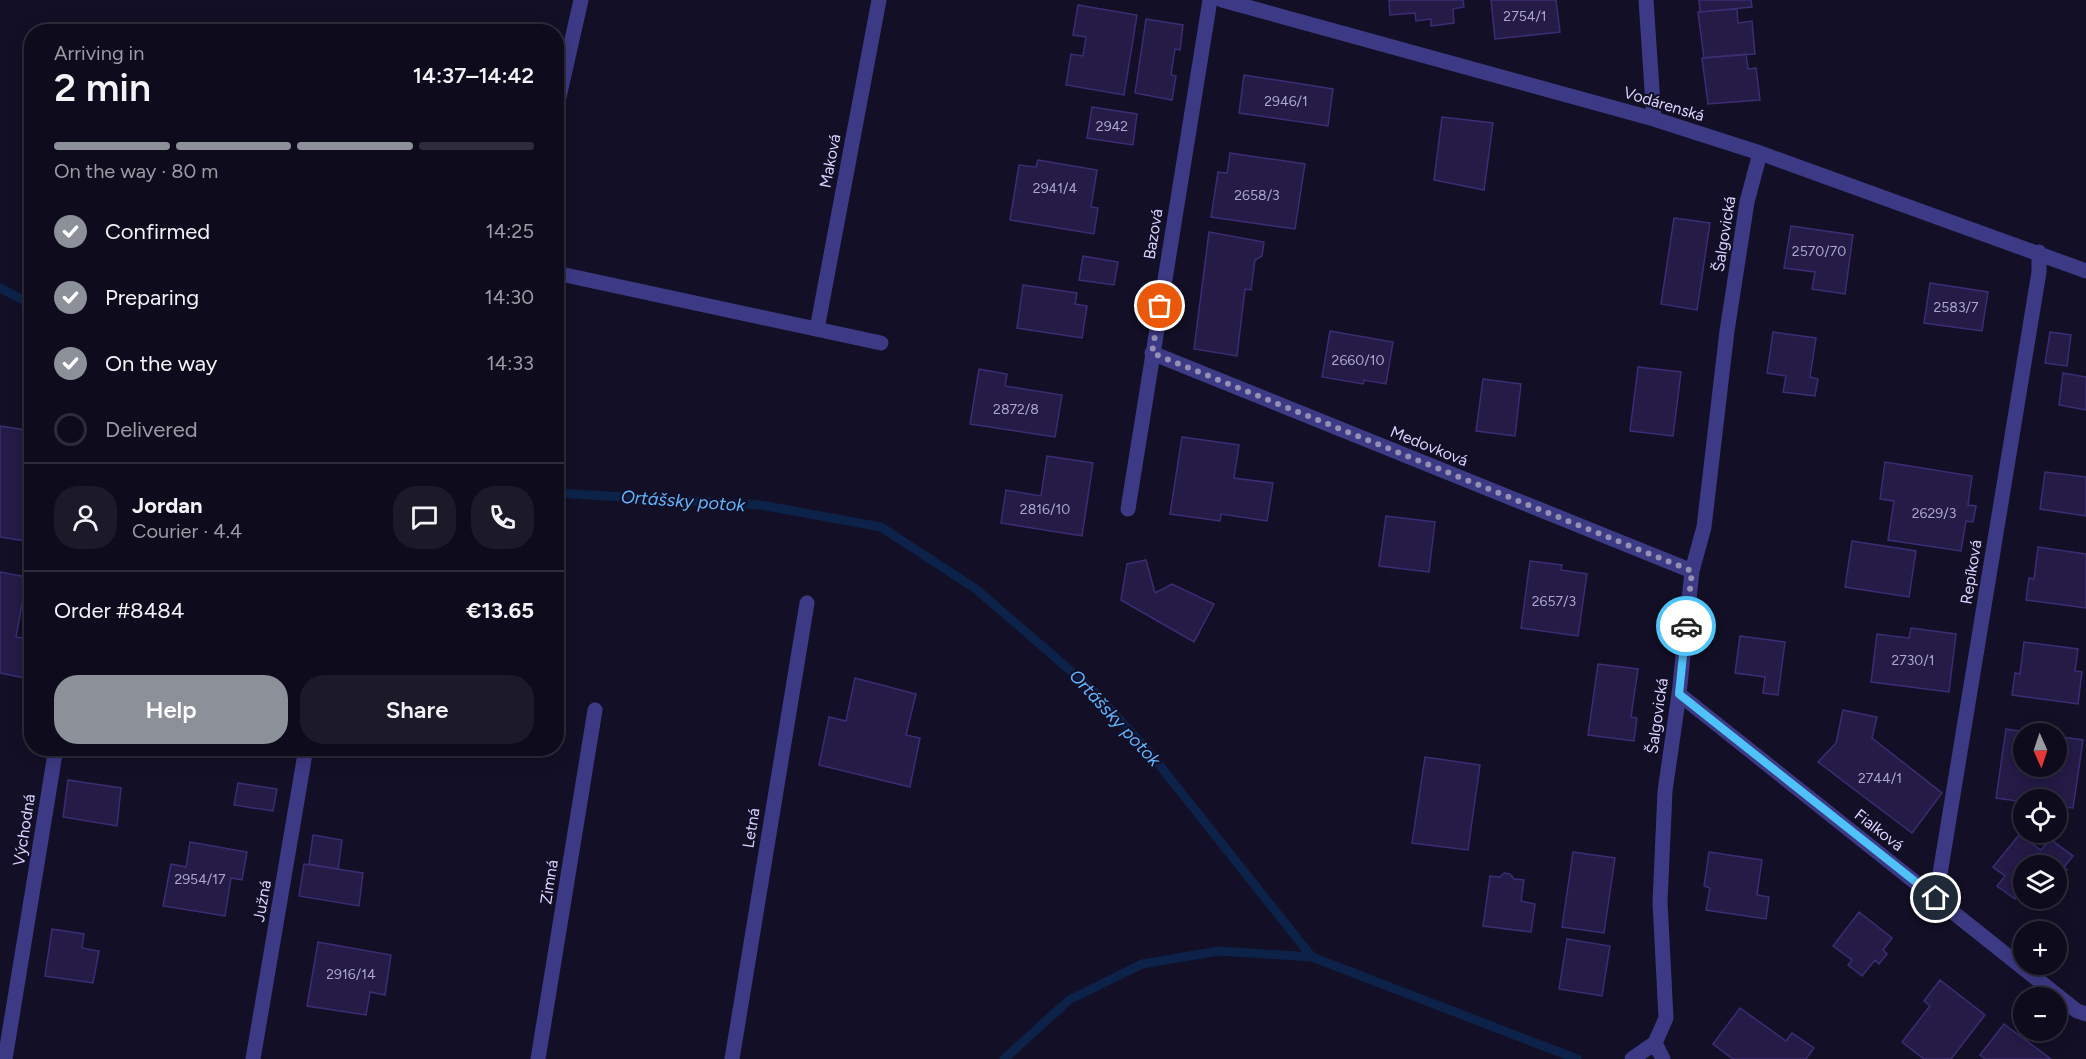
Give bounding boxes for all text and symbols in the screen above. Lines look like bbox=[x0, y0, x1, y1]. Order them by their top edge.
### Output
house number: 2754/1 bbox=[1503, 8, 1547, 25]
text: Arriving in bbox=[54, 41, 144, 65]
text: 14:37–14:42 bbox=[413, 62, 534, 89]
text: 2 min bbox=[54, 64, 151, 111]
street label: Vodárenská bbox=[1621, 83, 1707, 125]
house number: 2946/1 bbox=[1264, 93, 1308, 110]
house number: 2942 bbox=[1096, 118, 1128, 135]
street label: Maková bbox=[815, 132, 845, 190]
text: On the way · 80 m bbox=[54, 159, 218, 183]
house number: 2941/4 bbox=[1033, 180, 1077, 197]
house number: 2658/3 bbox=[1234, 187, 1280, 204]
street label: Šalgovická bbox=[1709, 195, 1739, 273]
street label: Bazová bbox=[1140, 207, 1166, 261]
icon: check bbox=[54, 215, 87, 248]
text: Confirmed bbox=[105, 218, 210, 245]
text: 14:25 bbox=[486, 219, 534, 243]
house number: 2570/70 bbox=[1792, 243, 1846, 260]
pin bbox=[1134, 280, 1185, 331]
icon: check bbox=[54, 281, 87, 314]
text: Preparing bbox=[105, 284, 199, 311]
text: 14:30 bbox=[485, 285, 534, 309]
icon: bag bbox=[1143, 289, 1176, 322]
house number: 2583/7 bbox=[1933, 299, 1979, 316]
icon: check bbox=[54, 347, 87, 380]
text: On the way bbox=[105, 350, 217, 377]
text: 14:33 bbox=[487, 351, 534, 375]
house number: 2660/10 bbox=[1332, 352, 1384, 369]
house number: 2872/8 bbox=[993, 401, 1039, 418]
text: Delivered bbox=[105, 416, 198, 443]
street label: Medovková bbox=[1387, 422, 1471, 470]
button: person bbox=[54, 486, 117, 549]
button: chat bbox=[393, 486, 456, 549]
button: phone bbox=[471, 486, 534, 549]
water label: Ortášsky potok bbox=[620, 486, 747, 516]
text: Jordan bbox=[132, 492, 203, 519]
house number: 2816/10 bbox=[1020, 501, 1070, 518]
house number: 2629/3 bbox=[1912, 505, 1956, 522]
text: Courier · 4.4 bbox=[132, 519, 242, 543]
street label: Repíková bbox=[1957, 538, 1985, 606]
house number: 2657/3 bbox=[1532, 593, 1576, 610]
courier bbox=[1656, 596, 1716, 656]
text: Order #8484 bbox=[54, 597, 184, 624]
text: €13.65 bbox=[466, 597, 534, 624]
icon: car bbox=[1670, 610, 1703, 643]
house number: 2730/1 bbox=[1891, 652, 1935, 669]
water label: Ortášsky potok bbox=[1065, 665, 1166, 772]
button: Help bbox=[54, 675, 288, 744]
button: Share bbox=[300, 675, 534, 744]
street label: Šalgovická bbox=[1642, 677, 1672, 755]
north arrow bbox=[2013, 723, 2067, 777]
map controls bbox=[2013, 723, 2067, 1041]
house number: 2744/1 bbox=[1858, 770, 1902, 787]
button: locate bbox=[2013, 789, 2067, 843]
street label: Východná bbox=[9, 793, 39, 867]
street label: Fialková bbox=[1851, 805, 1907, 855]
street label: Letná bbox=[738, 807, 764, 849]
button: layers bbox=[2013, 855, 2067, 909]
street label: Zimná bbox=[536, 858, 562, 906]
house number: 2954/17 bbox=[174, 871, 226, 888]
pin bbox=[1910, 872, 1961, 923]
street label: Južná bbox=[249, 879, 275, 923]
icon: home bbox=[1919, 881, 1952, 914]
button: + bbox=[2013, 921, 2067, 975]
house number: 2916/14 bbox=[326, 966, 376, 983]
button: − bbox=[2013, 987, 2067, 1041]

